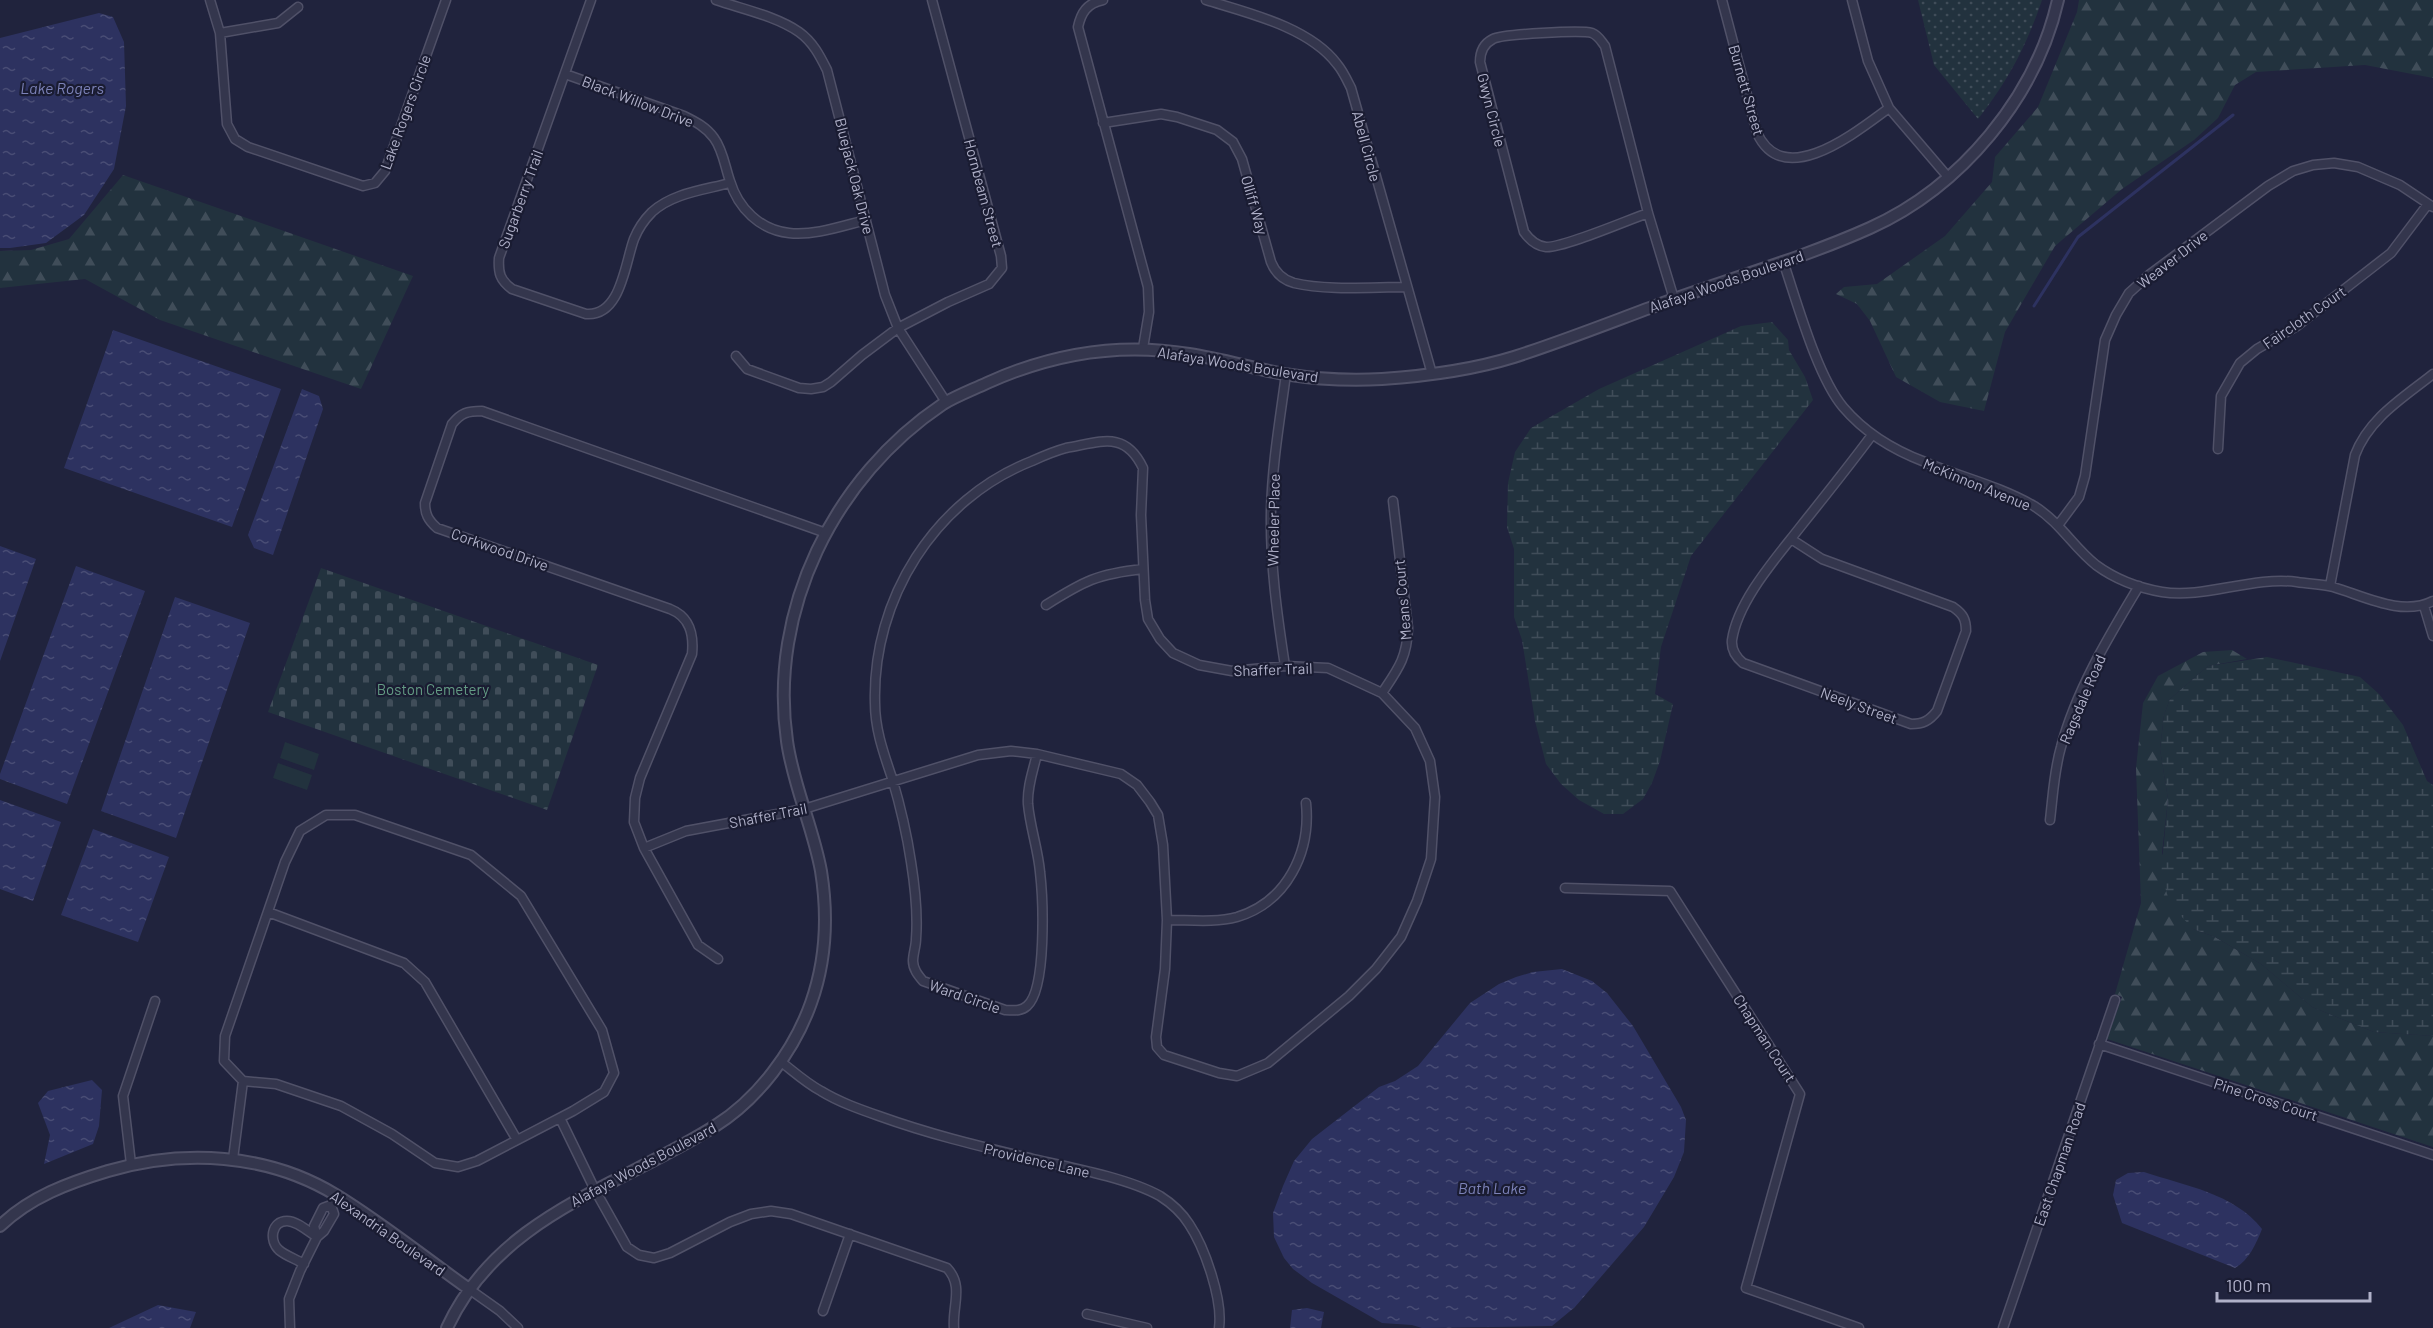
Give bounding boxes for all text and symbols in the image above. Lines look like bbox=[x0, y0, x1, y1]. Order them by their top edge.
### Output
street label: Burnett Street bbox=[1725, 43, 1769, 137]
street label: Lake Rogers Circle bbox=[376, 52, 434, 172]
street label: Black Willow Drive bbox=[580, 71, 696, 131]
street label: Gwyn Circle bbox=[1474, 71, 1510, 149]
water label: Lake Rogers bbox=[20, 78, 104, 97]
street label: Abell Circle bbox=[1349, 109, 1385, 183]
street label: Bluejack Oak Drive bbox=[832, 116, 878, 236]
street label: Hornbeam Street bbox=[961, 137, 1007, 249]
street label: Sugarberry Trail bbox=[494, 147, 546, 251]
street label: Olliff Way bbox=[1238, 173, 1272, 237]
street label: Weaver Drive bbox=[2133, 226, 2211, 292]
street label: Alafaya Woods Boulevard bbox=[1646, 246, 1806, 316]
street label: Faircloth Court bbox=[2259, 282, 2349, 352]
street label: Alafaya Woods Boulevard bbox=[1156, 342, 1320, 386]
street label: McKinnon Avenue bbox=[1921, 454, 2033, 514]
street label: Wheeler Place bbox=[1263, 473, 1283, 567]
street label: Corkwood Drive bbox=[449, 524, 551, 574]
street label: Means Court bbox=[1390, 559, 1414, 641]
street label: Ragsdale Road bbox=[2055, 652, 2109, 746]
street label: Shaffer Trail bbox=[1233, 659, 1313, 679]
park label: Boston Cemetery bbox=[377, 680, 489, 698]
street label: Neely Street bbox=[1818, 683, 1900, 727]
street label: Shaffer Trail bbox=[728, 799, 808, 831]
street label: Ward Circle bbox=[927, 975, 1003, 1017]
street label: Chapman Court bbox=[1730, 991, 1800, 1085]
street label: Pine Cross Court bbox=[2212, 1074, 2320, 1124]
street label: East Chapman Road bbox=[2029, 1100, 2089, 1228]
street label: Alafaya Woods Boulevard bbox=[567, 1118, 719, 1210]
street label: Providence Lane bbox=[982, 1139, 1092, 1181]
water label: Bath Lake bbox=[1458, 1178, 1526, 1197]
street label: Alexandria Boulevard bbox=[327, 1187, 449, 1279]
scale bar bbox=[2217, 1265, 2370, 1303]
text: 100 m bbox=[2226, 1274, 2271, 1296]

